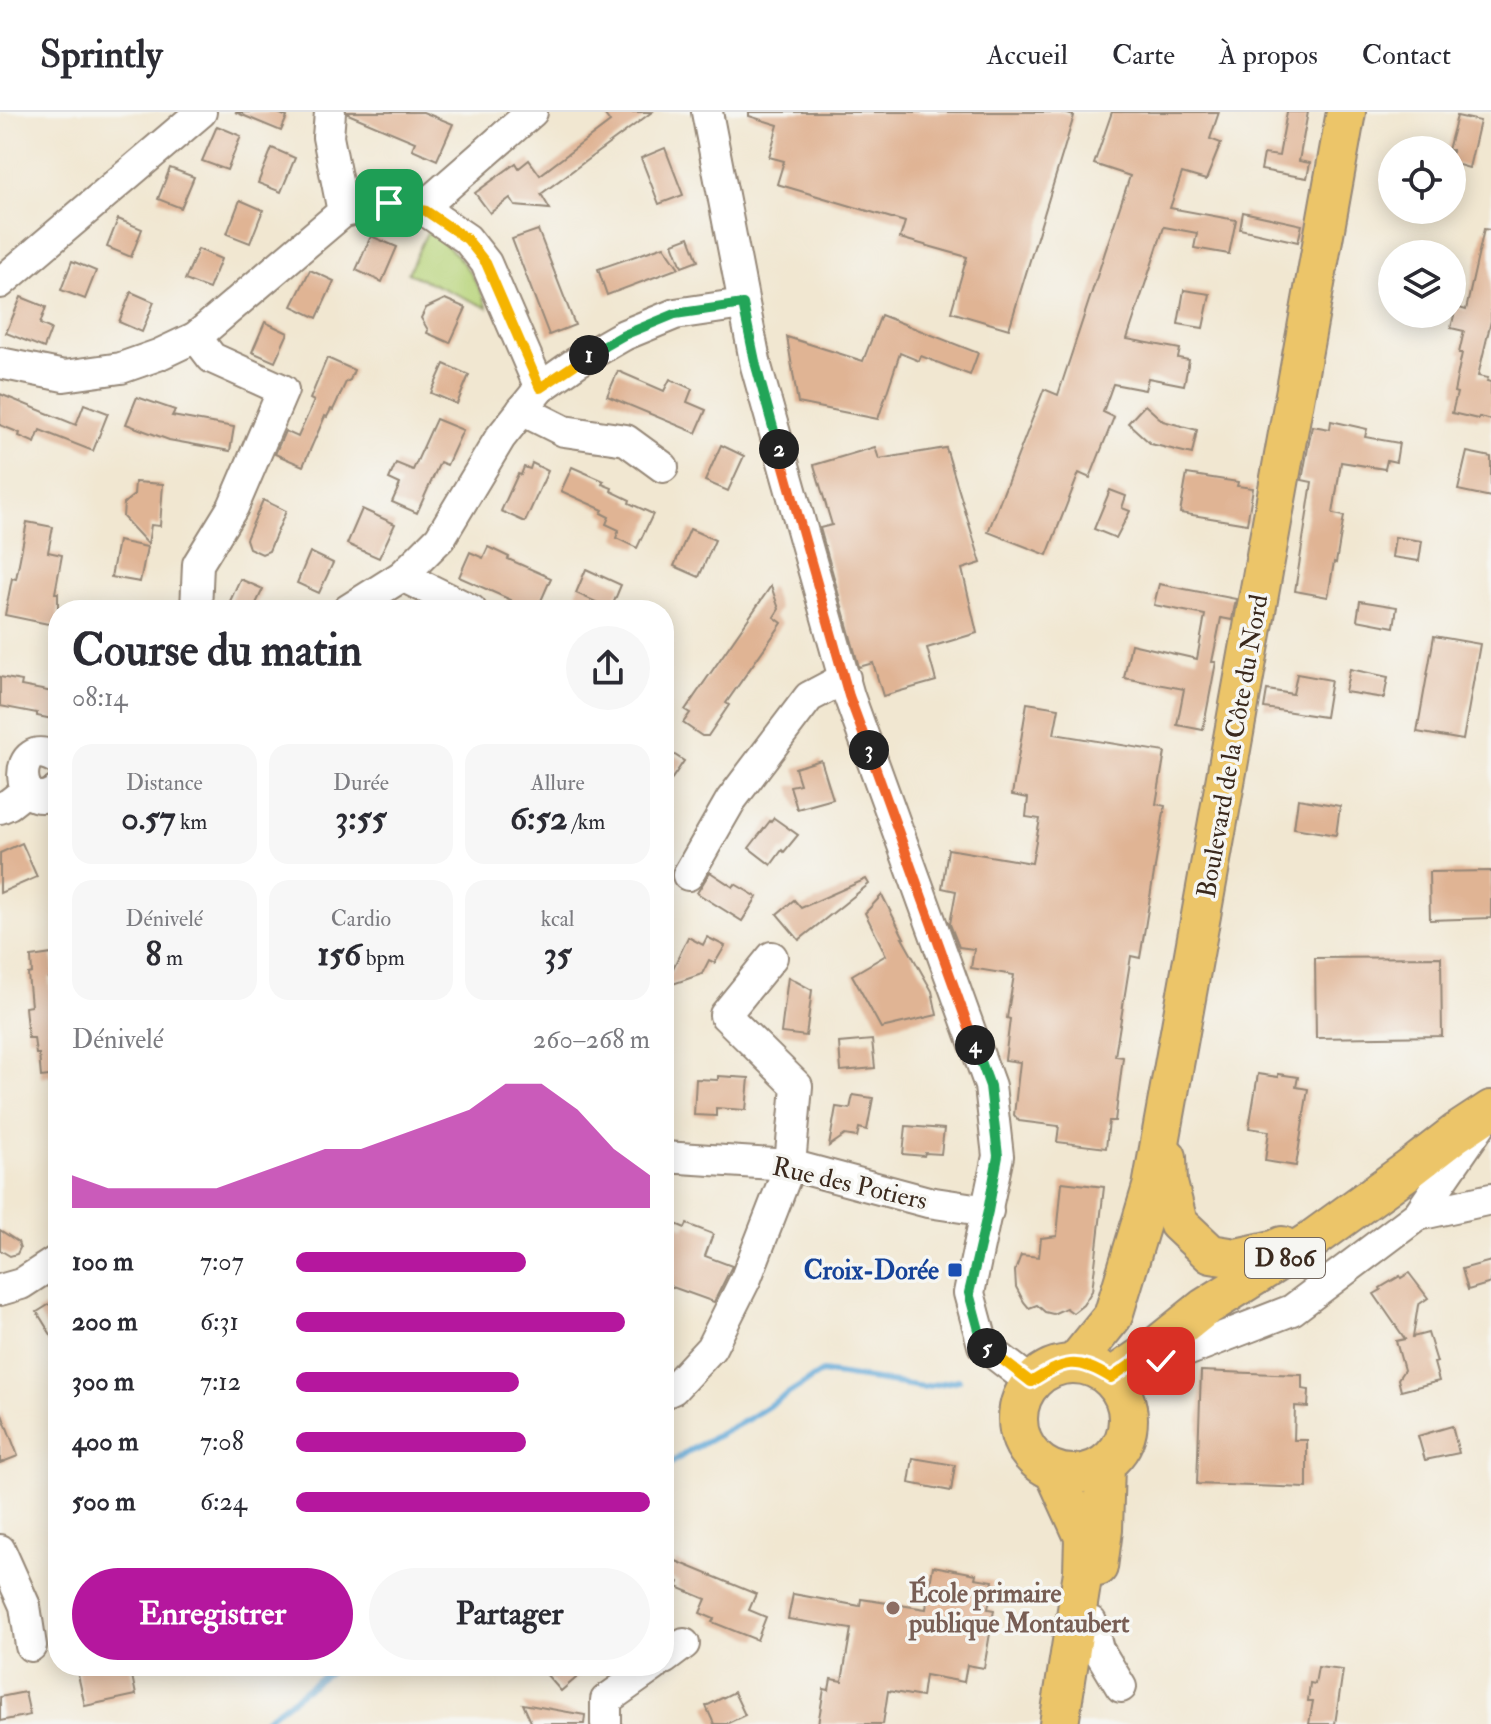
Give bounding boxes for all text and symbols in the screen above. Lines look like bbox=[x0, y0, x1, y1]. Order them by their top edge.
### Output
text: Sprintly bbox=[40, 31, 162, 79]
text: Accueil bbox=[987, 38, 1068, 73]
text: Carte bbox=[1112, 38, 1175, 73]
text: À propos bbox=[1219, 38, 1318, 73]
text: Contact bbox=[1362, 38, 1451, 73]
map controls bbox=[1378, 136, 1466, 328]
button: locate bbox=[1378, 136, 1466, 224]
pin bbox=[355, 169, 423, 237]
icon: arrive bbox=[367, 181, 411, 225]
button: layers bbox=[1378, 240, 1466, 328]
pin: 1 bbox=[569, 335, 609, 375]
text: 1 bbox=[585, 341, 593, 369]
pin: 2 bbox=[759, 429, 799, 469]
text: 2 bbox=[773, 435, 785, 463]
street label: Boulevard de la Côte du Nord bbox=[1191, 592, 1275, 900]
text: Course du matin bbox=[72, 624, 362, 679]
button: share bbox=[566, 626, 650, 710]
text: 08:14 bbox=[72, 682, 127, 714]
pin: 3 bbox=[849, 730, 889, 770]
text: 3 bbox=[865, 736, 873, 764]
text: Distance bbox=[126, 769, 203, 797]
text: Durée bbox=[333, 769, 389, 797]
text: Allure bbox=[531, 769, 585, 797]
text: 0.57 bbox=[121, 797, 175, 840]
text: 3:55 bbox=[335, 797, 387, 840]
text: 6:52 bbox=[510, 797, 568, 840]
text: km bbox=[175, 808, 207, 836]
text: /km bbox=[568, 808, 605, 836]
text: Dénivelé bbox=[126, 905, 203, 933]
text: Cardio bbox=[331, 905, 391, 933]
text: kcal bbox=[541, 905, 575, 933]
text: 8 bbox=[145, 933, 161, 976]
text: 156 bbox=[317, 933, 361, 976]
text: 35 bbox=[544, 933, 572, 976]
text: m bbox=[161, 944, 183, 972]
text: bpm bbox=[361, 944, 405, 972]
text: Dénivelé bbox=[72, 1024, 164, 1056]
text: 260–268 m bbox=[533, 1024, 650, 1056]
pin: 4 bbox=[955, 1025, 995, 1065]
text: 4 bbox=[969, 1031, 981, 1059]
street label: Rue des Potiers bbox=[769, 1151, 930, 1217]
road number: D 806 bbox=[1245, 1238, 1325, 1278]
text: 100 m bbox=[72, 1246, 133, 1278]
text: 7:07 bbox=[200, 1246, 244, 1278]
place label: Croix-Dorée bbox=[804, 1255, 939, 1287]
marker: Croix-Dorée bbox=[946, 1261, 964, 1279]
text: 200 m bbox=[72, 1306, 137, 1338]
text: 6:31 bbox=[200, 1306, 239, 1338]
pin bbox=[1127, 1327, 1195, 1395]
pin: 5 bbox=[967, 1328, 1007, 1368]
text: 5 bbox=[982, 1334, 992, 1362]
icon: check bbox=[1139, 1339, 1183, 1383]
text: 300 m bbox=[72, 1366, 134, 1398]
text: 7:12 bbox=[200, 1366, 241, 1398]
text: 400 m bbox=[72, 1426, 138, 1458]
text: 7:08 bbox=[200, 1426, 244, 1458]
text: 500 m bbox=[72, 1486, 136, 1518]
text: 6:24 bbox=[200, 1486, 247, 1518]
button: Enregistrer bbox=[72, 1568, 353, 1660]
button: Partager bbox=[369, 1568, 650, 1660]
place label: École primaire publique Montaubert bbox=[908, 1575, 1130, 1641]
marker: École primaire publique Montaubert bbox=[884, 1599, 902, 1617]

